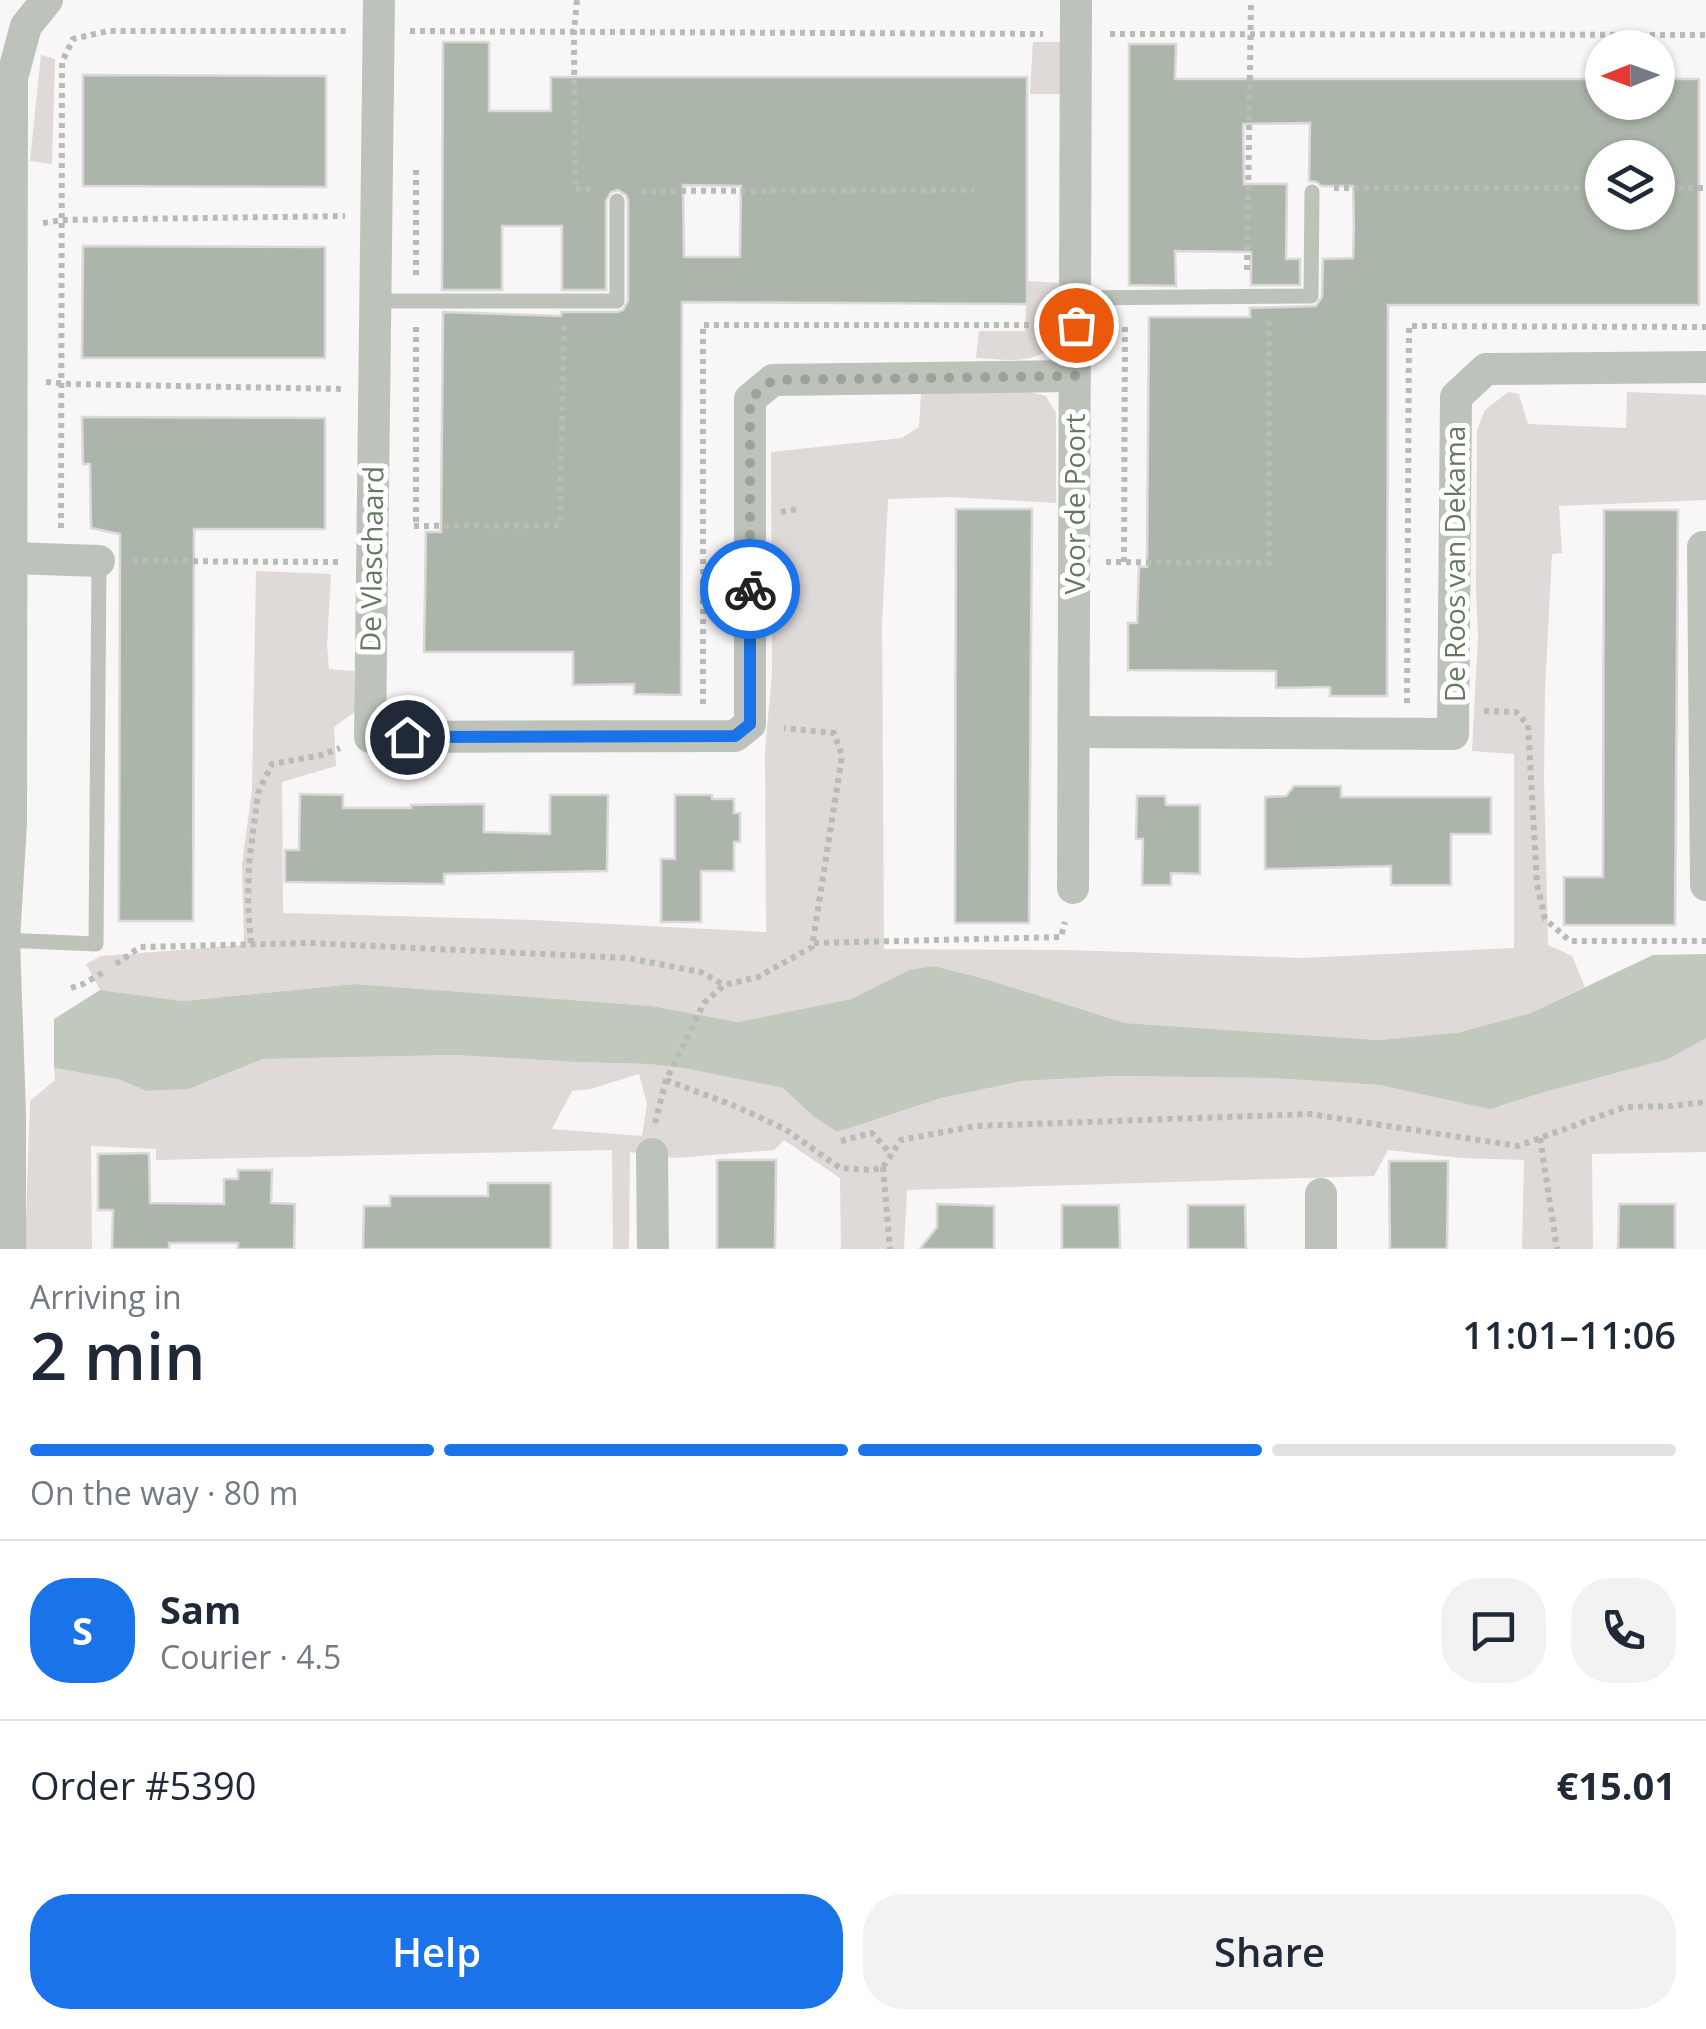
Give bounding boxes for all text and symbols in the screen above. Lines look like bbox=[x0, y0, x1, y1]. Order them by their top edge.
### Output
north arrow bbox=[1585, 30, 1675, 120]
map controls bbox=[1585, 30, 1675, 230]
button: layers bbox=[1585, 140, 1675, 230]
pin bbox=[1034, 283, 1119, 368]
icon: bag bbox=[1049, 298, 1104, 353]
street label: Voor de Poort bbox=[1055, 413, 1093, 595]
street label: De Roos van Dekama bbox=[1435, 426, 1473, 702]
street label: De Vlaschaard bbox=[350, 466, 392, 652]
courier bbox=[700, 539, 800, 639]
icon: bike bbox=[723, 562, 778, 617]
pin bbox=[365, 695, 450, 780]
icon: home bbox=[380, 710, 435, 765]
text: Arriving in bbox=[30, 1275, 182, 1318]
text: 11:01–11:06 bbox=[1462, 1308, 1676, 1360]
text: 2 min bbox=[30, 1311, 205, 1399]
text: On the way · 80 m bbox=[30, 1471, 298, 1514]
button: chat bbox=[1441, 1578, 1546, 1683]
button: phone bbox=[1571, 1578, 1676, 1683]
text: Sam bbox=[160, 1583, 241, 1635]
text: S bbox=[72, 1604, 93, 1656]
text: Courier · 4.5 bbox=[160, 1635, 341, 1678]
text: Order #5390 bbox=[30, 1759, 257, 1811]
text: €15.01 bbox=[1557, 1759, 1676, 1811]
button: Help bbox=[30, 1894, 843, 2009]
button: Share bbox=[863, 1894, 1676, 2009]

